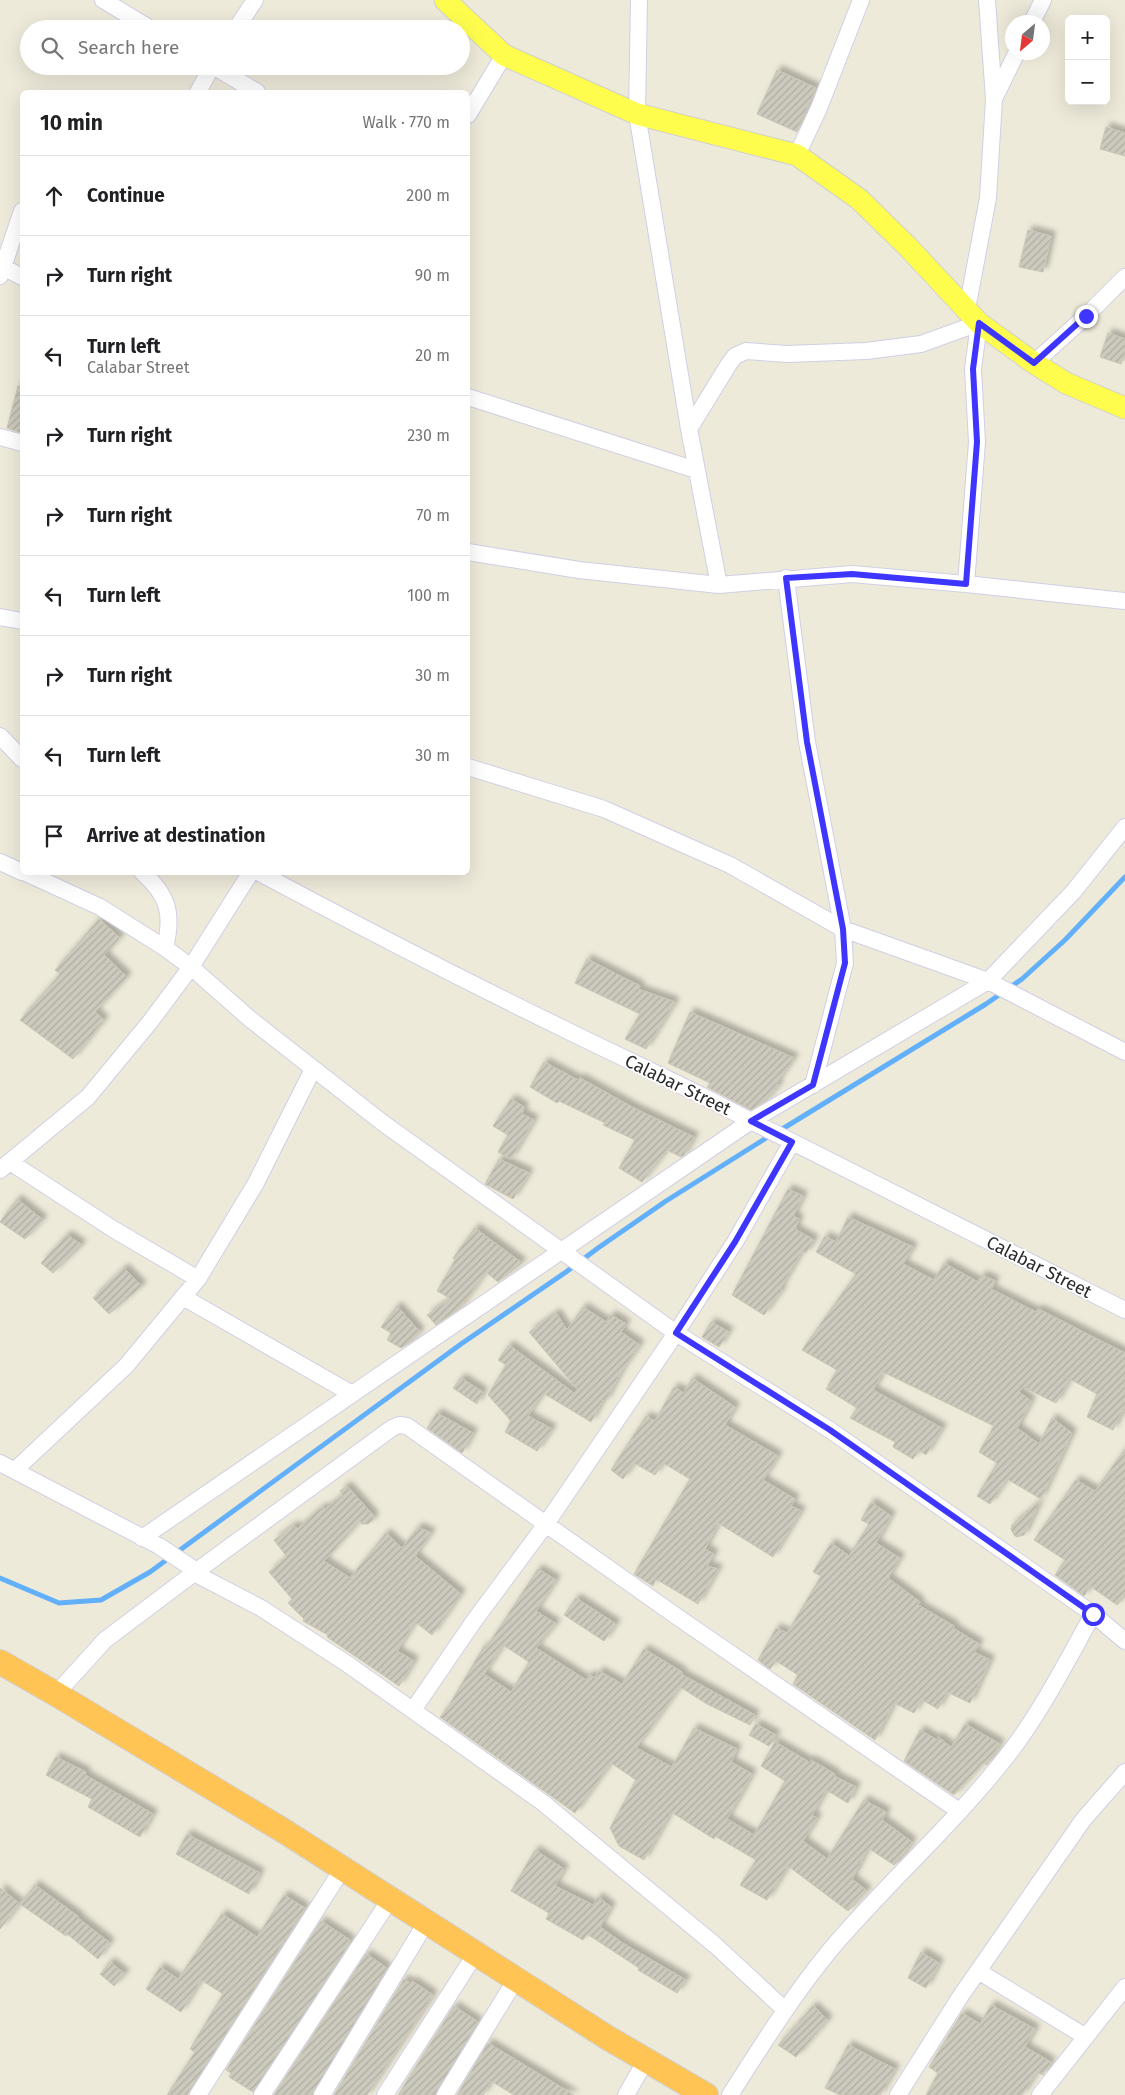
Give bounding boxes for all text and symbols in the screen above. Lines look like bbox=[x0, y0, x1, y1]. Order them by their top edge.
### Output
north arrow bbox=[1005, 15, 1050, 60]
map controls bbox=[1065, 15, 1110, 105]
button: + bbox=[1065, 15, 1110, 60]
search box bbox=[20, 20, 470, 75]
icon: search bbox=[38, 34, 66, 62]
text: Search here bbox=[78, 36, 179, 59]
button: − bbox=[1065, 60, 1110, 105]
text: 10 min bbox=[40, 110, 103, 136]
text: Walk · 770 m bbox=[363, 113, 450, 132]
icon: ahead bbox=[40, 182, 68, 210]
text: Continue bbox=[87, 184, 165, 207]
text: 200 m bbox=[406, 186, 450, 205]
icon: right bbox=[40, 262, 68, 290]
text: Turn right bbox=[87, 264, 172, 287]
text: 90 m bbox=[415, 266, 450, 285]
route end bbox=[1075, 305, 1098, 328]
text: Turn left bbox=[87, 335, 161, 358]
icon: left bbox=[40, 342, 68, 370]
text: 20 m bbox=[415, 346, 450, 365]
text: Calabar Street bbox=[87, 358, 190, 377]
icon: right bbox=[40, 422, 68, 450]
text: Turn right bbox=[87, 424, 172, 447]
text: 230 m bbox=[407, 426, 450, 445]
icon: right bbox=[40, 502, 68, 530]
text: Turn right bbox=[87, 504, 172, 527]
text: 70 m bbox=[416, 506, 450, 525]
icon: left bbox=[40, 582, 68, 610]
text: Turn left bbox=[87, 584, 161, 607]
text: 100 m bbox=[407, 586, 450, 605]
icon: right bbox=[40, 662, 68, 690]
text: Turn right bbox=[87, 664, 172, 687]
text: 30 m bbox=[415, 666, 450, 685]
icon: left bbox=[40, 742, 68, 770]
text: Turn left bbox=[87, 744, 161, 767]
text: 30 m bbox=[415, 746, 450, 765]
icon: arrive bbox=[40, 822, 68, 850]
text: Arrive at destination bbox=[87, 824, 266, 847]
street label: Calabar Street bbox=[621, 1050, 735, 1120]
street label: Calabar Street bbox=[983, 1231, 1096, 1303]
route start bbox=[1082, 1603, 1105, 1626]

